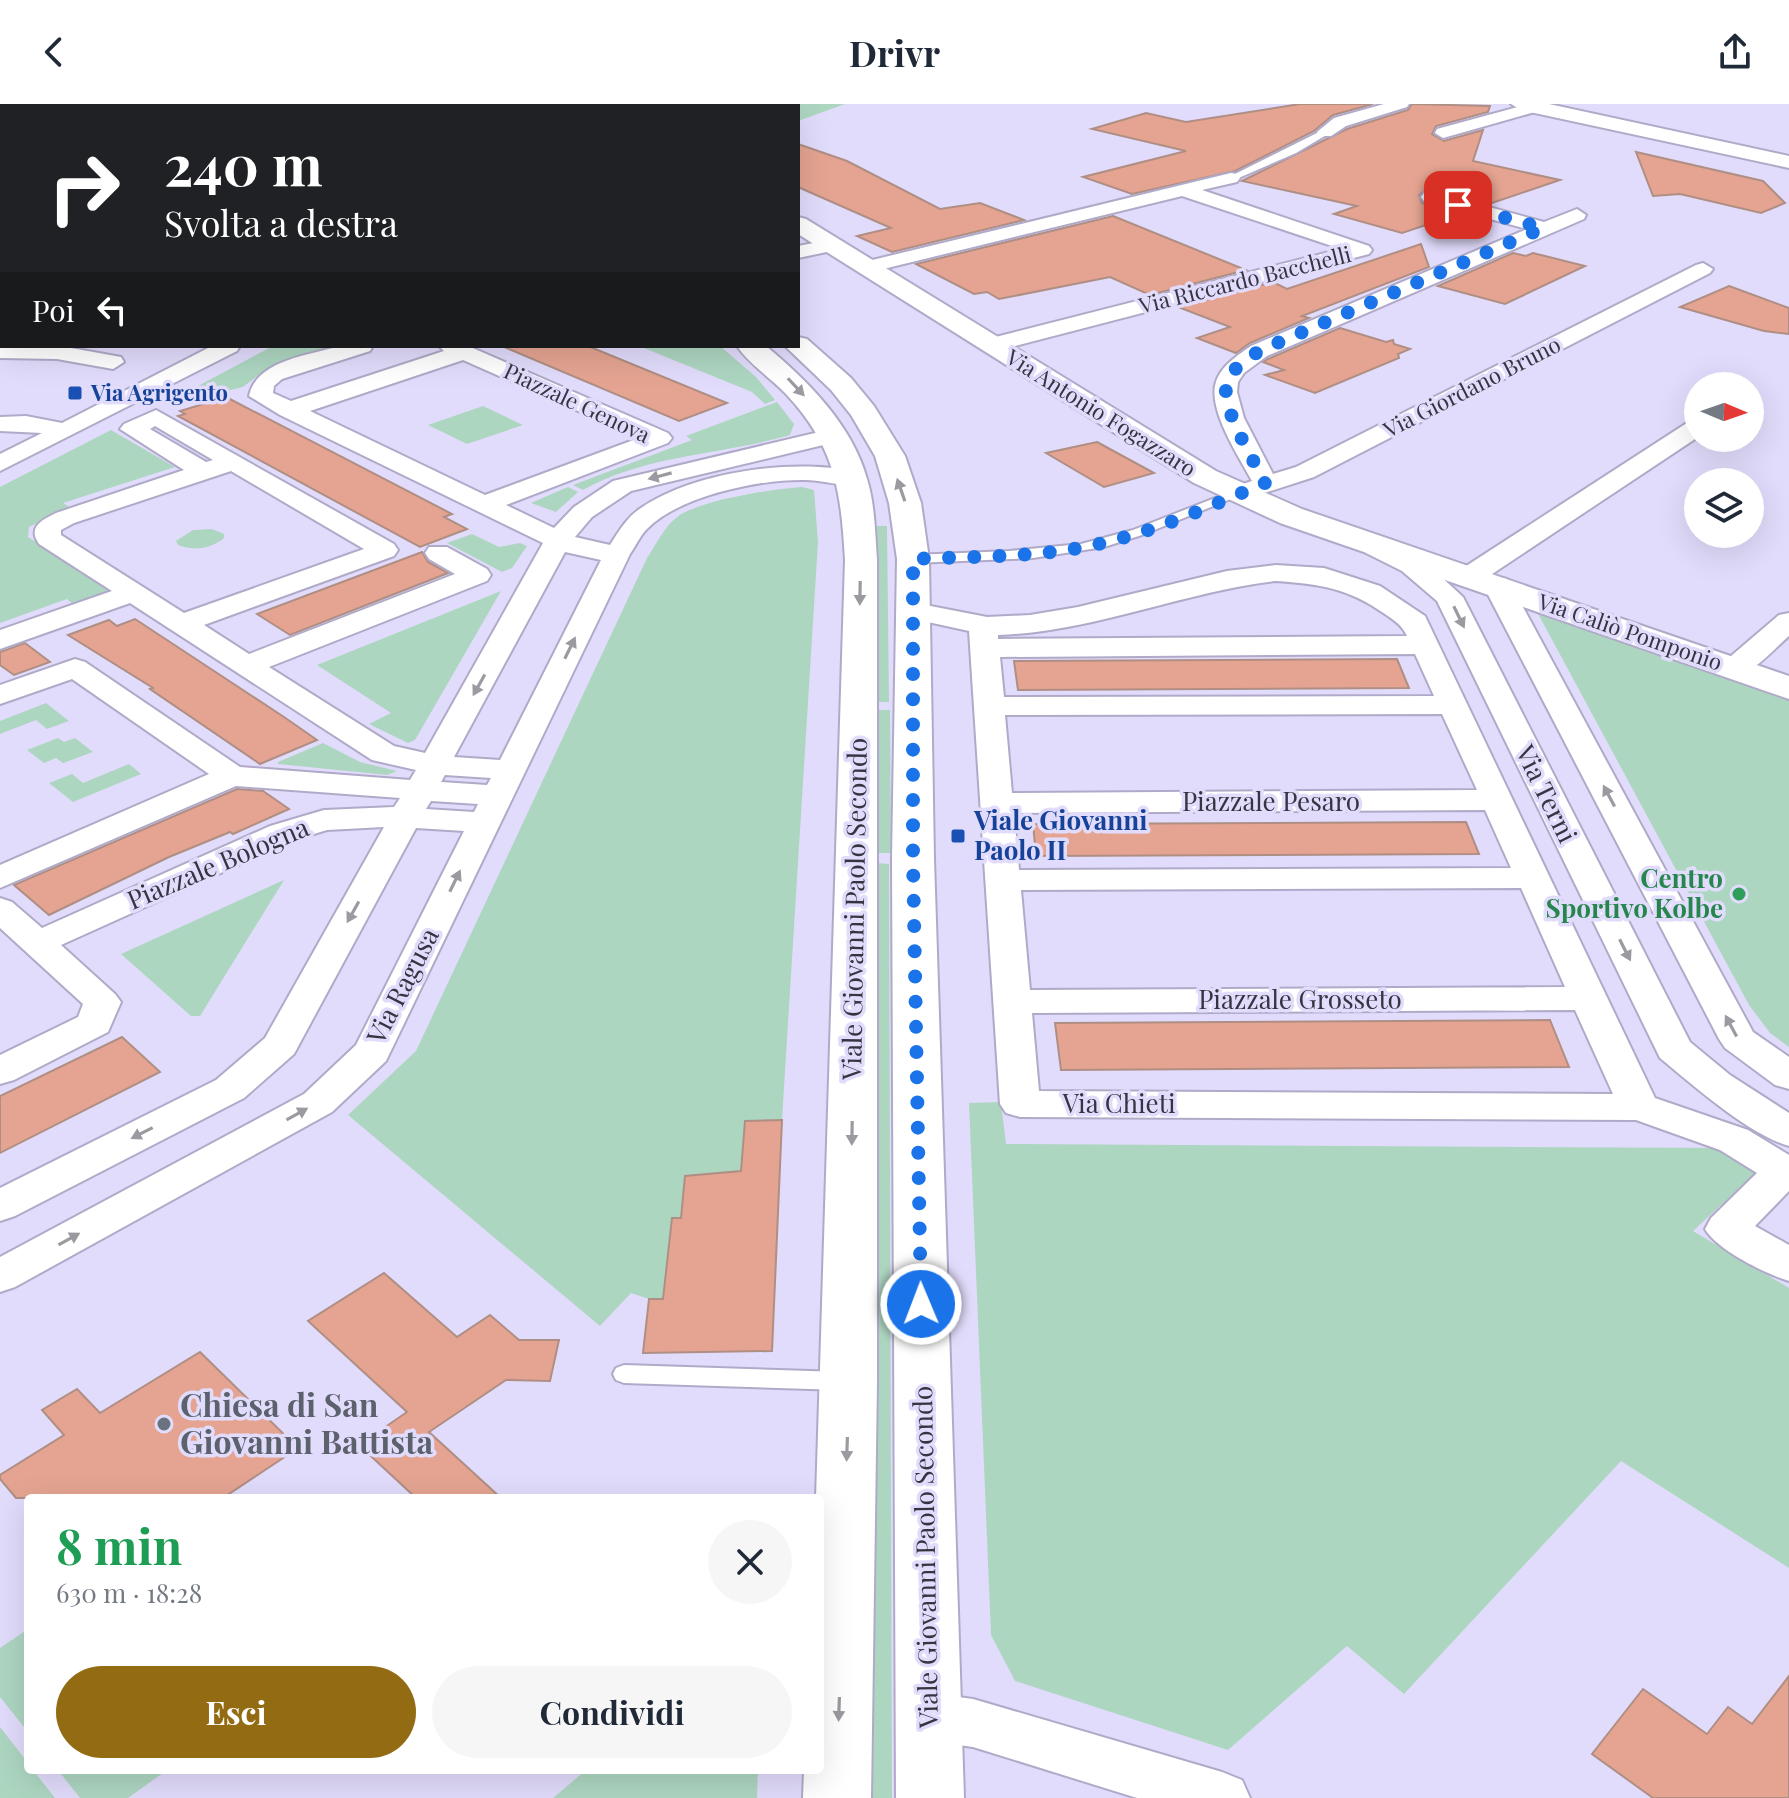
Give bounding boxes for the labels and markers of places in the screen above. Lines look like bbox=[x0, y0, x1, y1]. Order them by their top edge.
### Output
pin bbox=[1424, 171, 1492, 239]
place label: Via Agrigento bbox=[90, 377, 228, 407]
marker: Via Agrigento bbox=[66, 384, 84, 402]
place label: Viale Giovanni Paolo II bbox=[973, 802, 1147, 867]
marker: Viale Giovanni Paolo II bbox=[949, 827, 967, 845]
place label: Centro Sportivo Kolbe bbox=[1546, 860, 1723, 925]
marker: Centro Sportivo Kolbe bbox=[1730, 885, 1748, 903]
place label: Chiesa di San Giovanni Battista bbox=[180, 1382, 433, 1462]
marker: Chiesa di San Giovanni Battista bbox=[155, 1415, 173, 1433]

